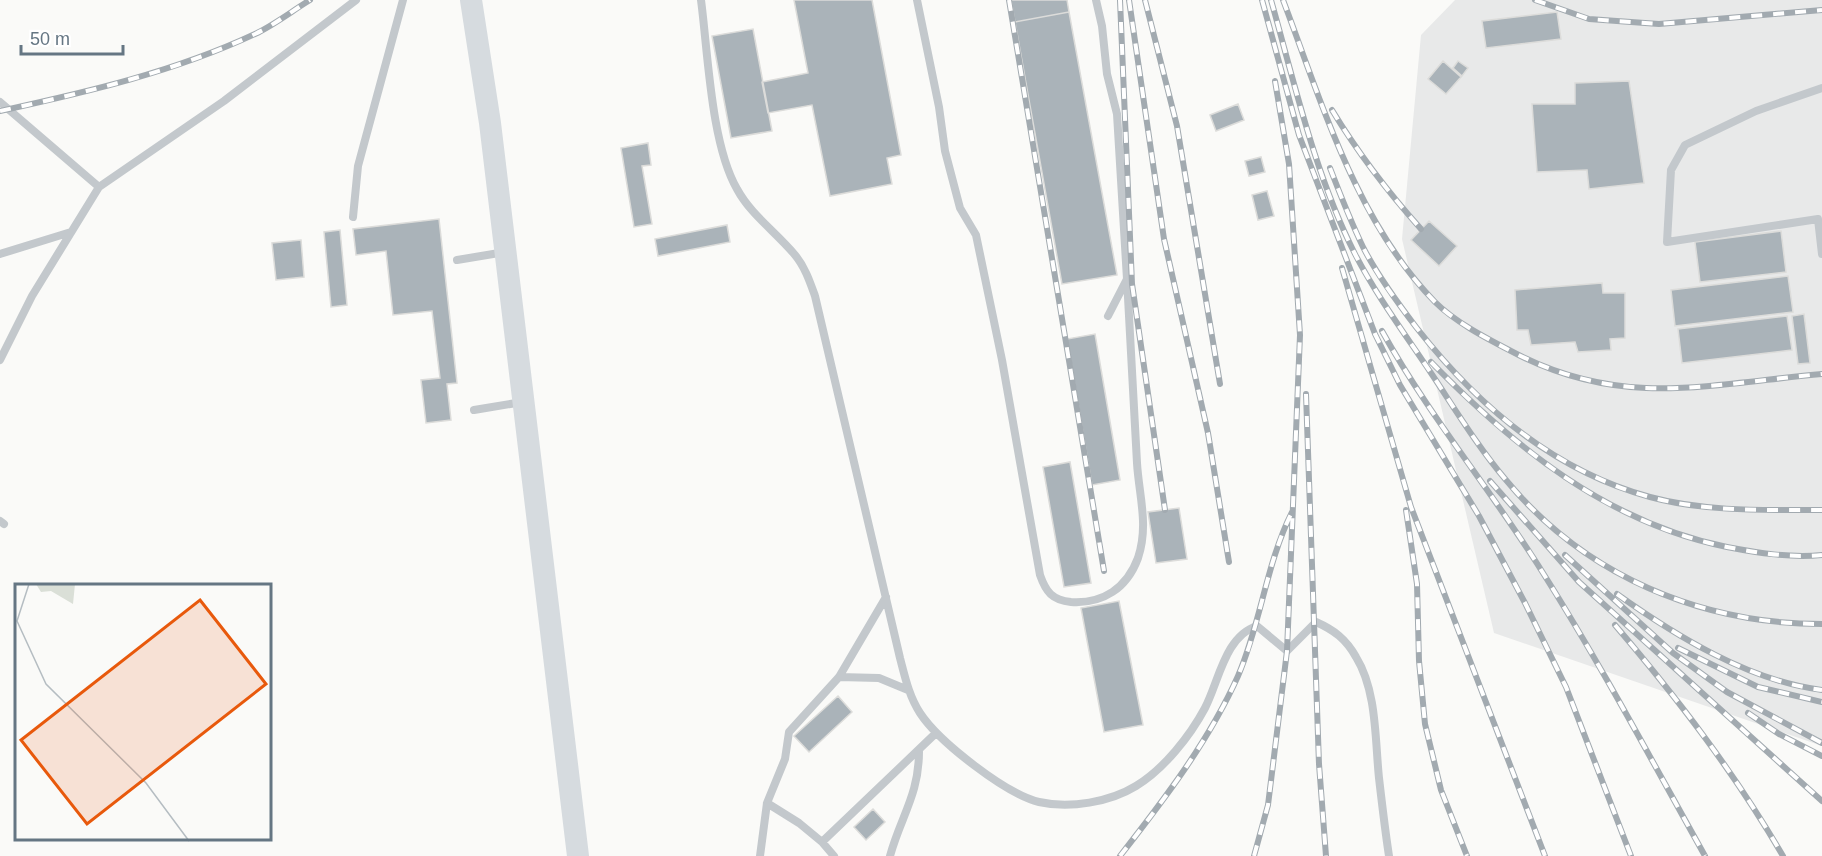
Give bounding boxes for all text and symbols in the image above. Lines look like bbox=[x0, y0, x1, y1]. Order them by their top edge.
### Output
scale bar bbox=[21, 18, 123, 56]
text: 50 m bbox=[30, 29, 70, 49]
inset map bbox=[15, 584, 272, 841]

